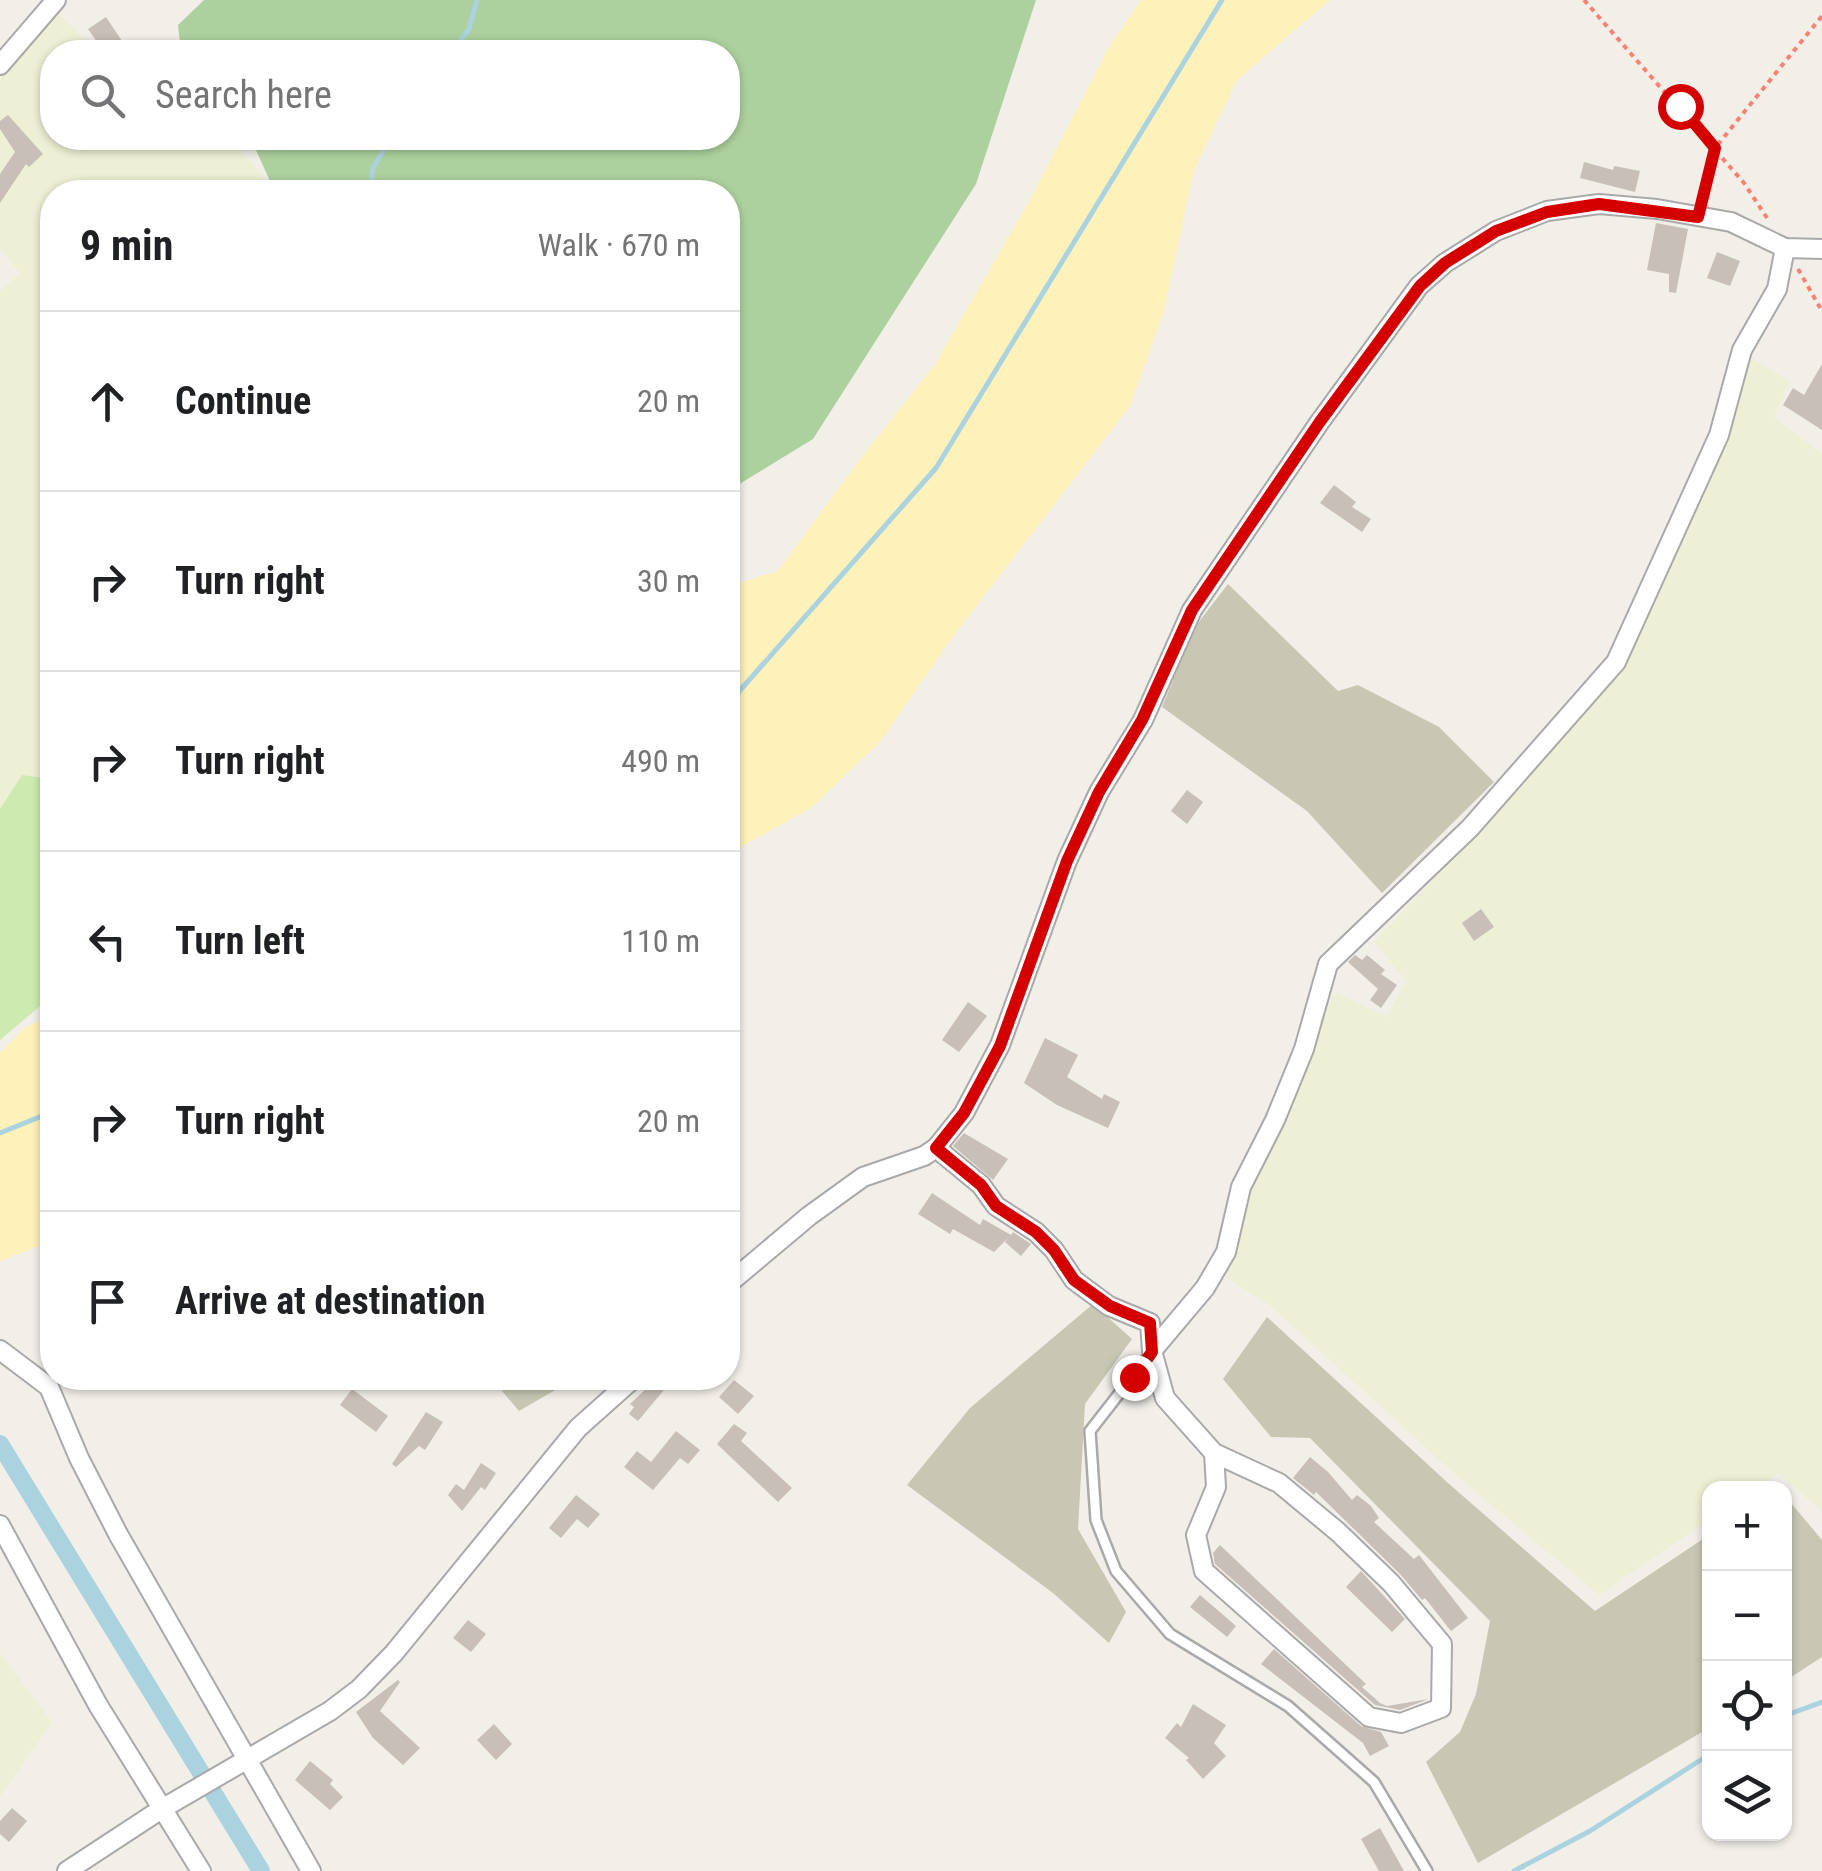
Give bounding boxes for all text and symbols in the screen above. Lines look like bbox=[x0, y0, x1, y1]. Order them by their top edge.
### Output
search box bbox=[40, 40, 740, 150]
icon: search bbox=[75, 68, 130, 123]
text: Search here bbox=[155, 73, 332, 117]
route start bbox=[1658, 84, 1704, 130]
text: 9 min bbox=[80, 221, 173, 270]
text: Walk · 670 m bbox=[538, 226, 700, 264]
icon: ahead bbox=[80, 374, 135, 429]
text: Continue bbox=[175, 379, 311, 423]
text: 20 m bbox=[637, 382, 700, 420]
icon: right bbox=[80, 554, 135, 609]
text: Turn right bbox=[175, 559, 325, 603]
text: 30 m bbox=[637, 562, 700, 600]
icon: right bbox=[80, 734, 135, 789]
text: Turn right bbox=[175, 739, 325, 783]
text: 490 m bbox=[621, 742, 700, 780]
icon: left bbox=[80, 914, 135, 969]
text: Turn left bbox=[175, 919, 305, 963]
text: 110 m bbox=[621, 922, 700, 960]
icon: right bbox=[80, 1094, 135, 1149]
text: Turn right bbox=[175, 1099, 325, 1143]
text: 20 m bbox=[637, 1102, 700, 1140]
icon: arrive bbox=[80, 1274, 135, 1329]
text: Arrive at destination bbox=[175, 1279, 485, 1323]
route end bbox=[1112, 1355, 1158, 1401]
map controls bbox=[1702, 1481, 1792, 1841]
button: + bbox=[1702, 1481, 1792, 1571]
button: − bbox=[1702, 1571, 1792, 1661]
button: locate bbox=[1702, 1661, 1792, 1751]
button: layers bbox=[1702, 1751, 1792, 1841]

